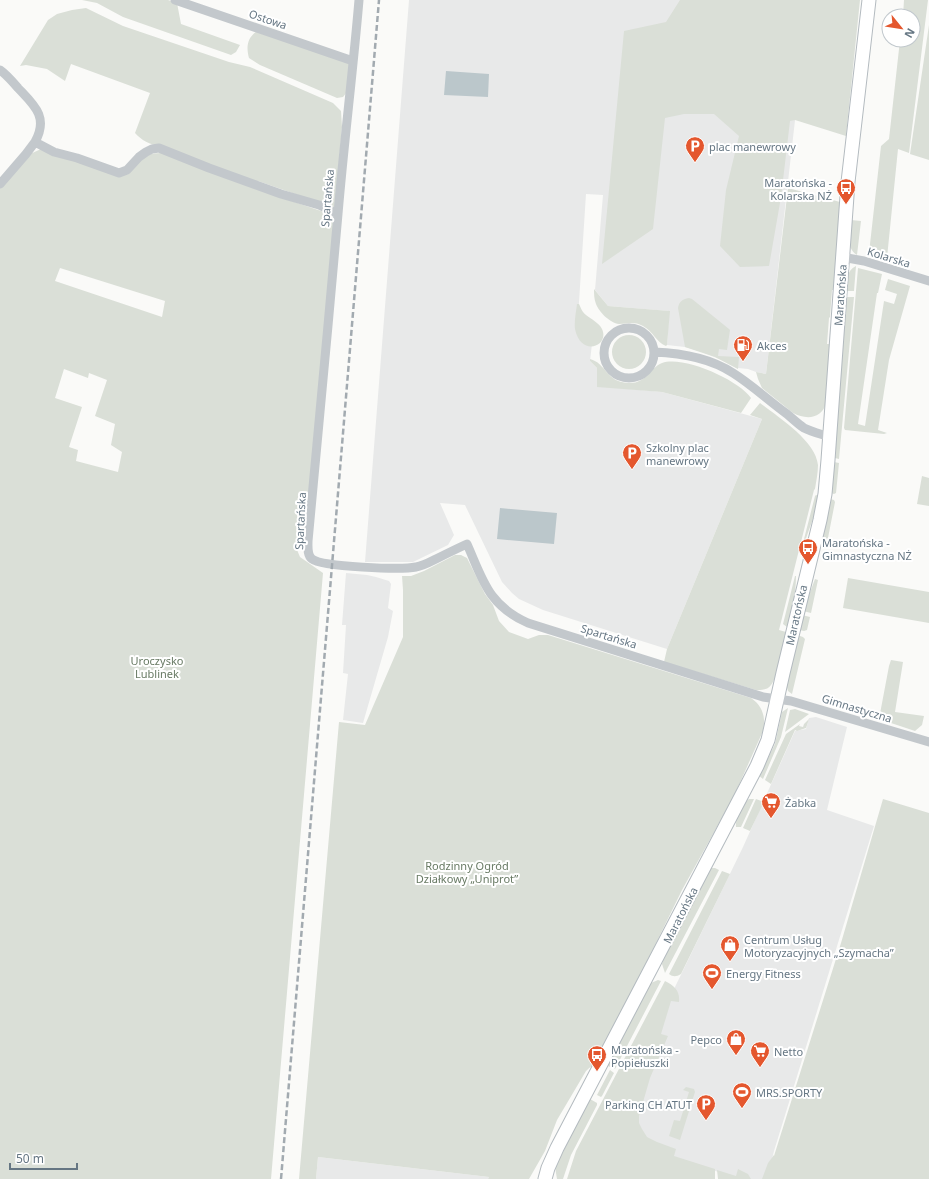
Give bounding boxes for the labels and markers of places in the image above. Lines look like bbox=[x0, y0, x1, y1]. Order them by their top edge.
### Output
parking icon: plac manewrowy bbox=[684, 135, 706, 163]
place label: plac manewrowy bbox=[709, 139, 796, 154]
place label: Maratońska - Kolarska NŻ bbox=[764, 175, 832, 203]
bus stop icon: Maratońska - Kolarska NŻ bbox=[835, 177, 857, 205]
fuel station icon: Akces bbox=[732, 334, 754, 362]
place label: Akces bbox=[757, 338, 787, 353]
place label: Szkolny plac manewrowy bbox=[646, 440, 709, 468]
parking icon: Szkolny plac manewrowy bbox=[621, 442, 643, 470]
place label: Maratońska - Gimnastyczna NŻ bbox=[822, 535, 912, 563]
bus stop icon: Maratońska - Gimnastyczna NŻ bbox=[797, 537, 819, 565]
supermarket icon: Żabka bbox=[760, 791, 782, 819]
place label: Żabka bbox=[785, 795, 816, 810]
place label: Centrum Usług Motoryzacyjnych „Szymacha” bbox=[744, 932, 894, 960]
shop icon: Centrum Usług Motoryzacyjnych „Szymacha” bbox=[719, 934, 741, 962]
sports icon: Energy Fitness bbox=[701, 962, 723, 990]
place label: Energy Fitness bbox=[726, 966, 801, 981]
shop icon: Pepco bbox=[725, 1028, 747, 1056]
place label: Pepco bbox=[690, 1032, 722, 1047]
supermarket icon: Netto bbox=[749, 1040, 771, 1068]
place label: Maratońska - Popiełuszki bbox=[611, 1042, 679, 1070]
bus stop icon: Maratońska - Popiełuszki bbox=[586, 1044, 608, 1072]
place label: Netto bbox=[774, 1044, 804, 1059]
sports icon: MRS.SPORTY bbox=[731, 1081, 753, 1109]
place label: MRS.SPORTY bbox=[756, 1085, 823, 1100]
parking icon: Parking CH ATUT bbox=[695, 1093, 717, 1121]
place label: Parking CH ATUT bbox=[605, 1097, 692, 1112]

